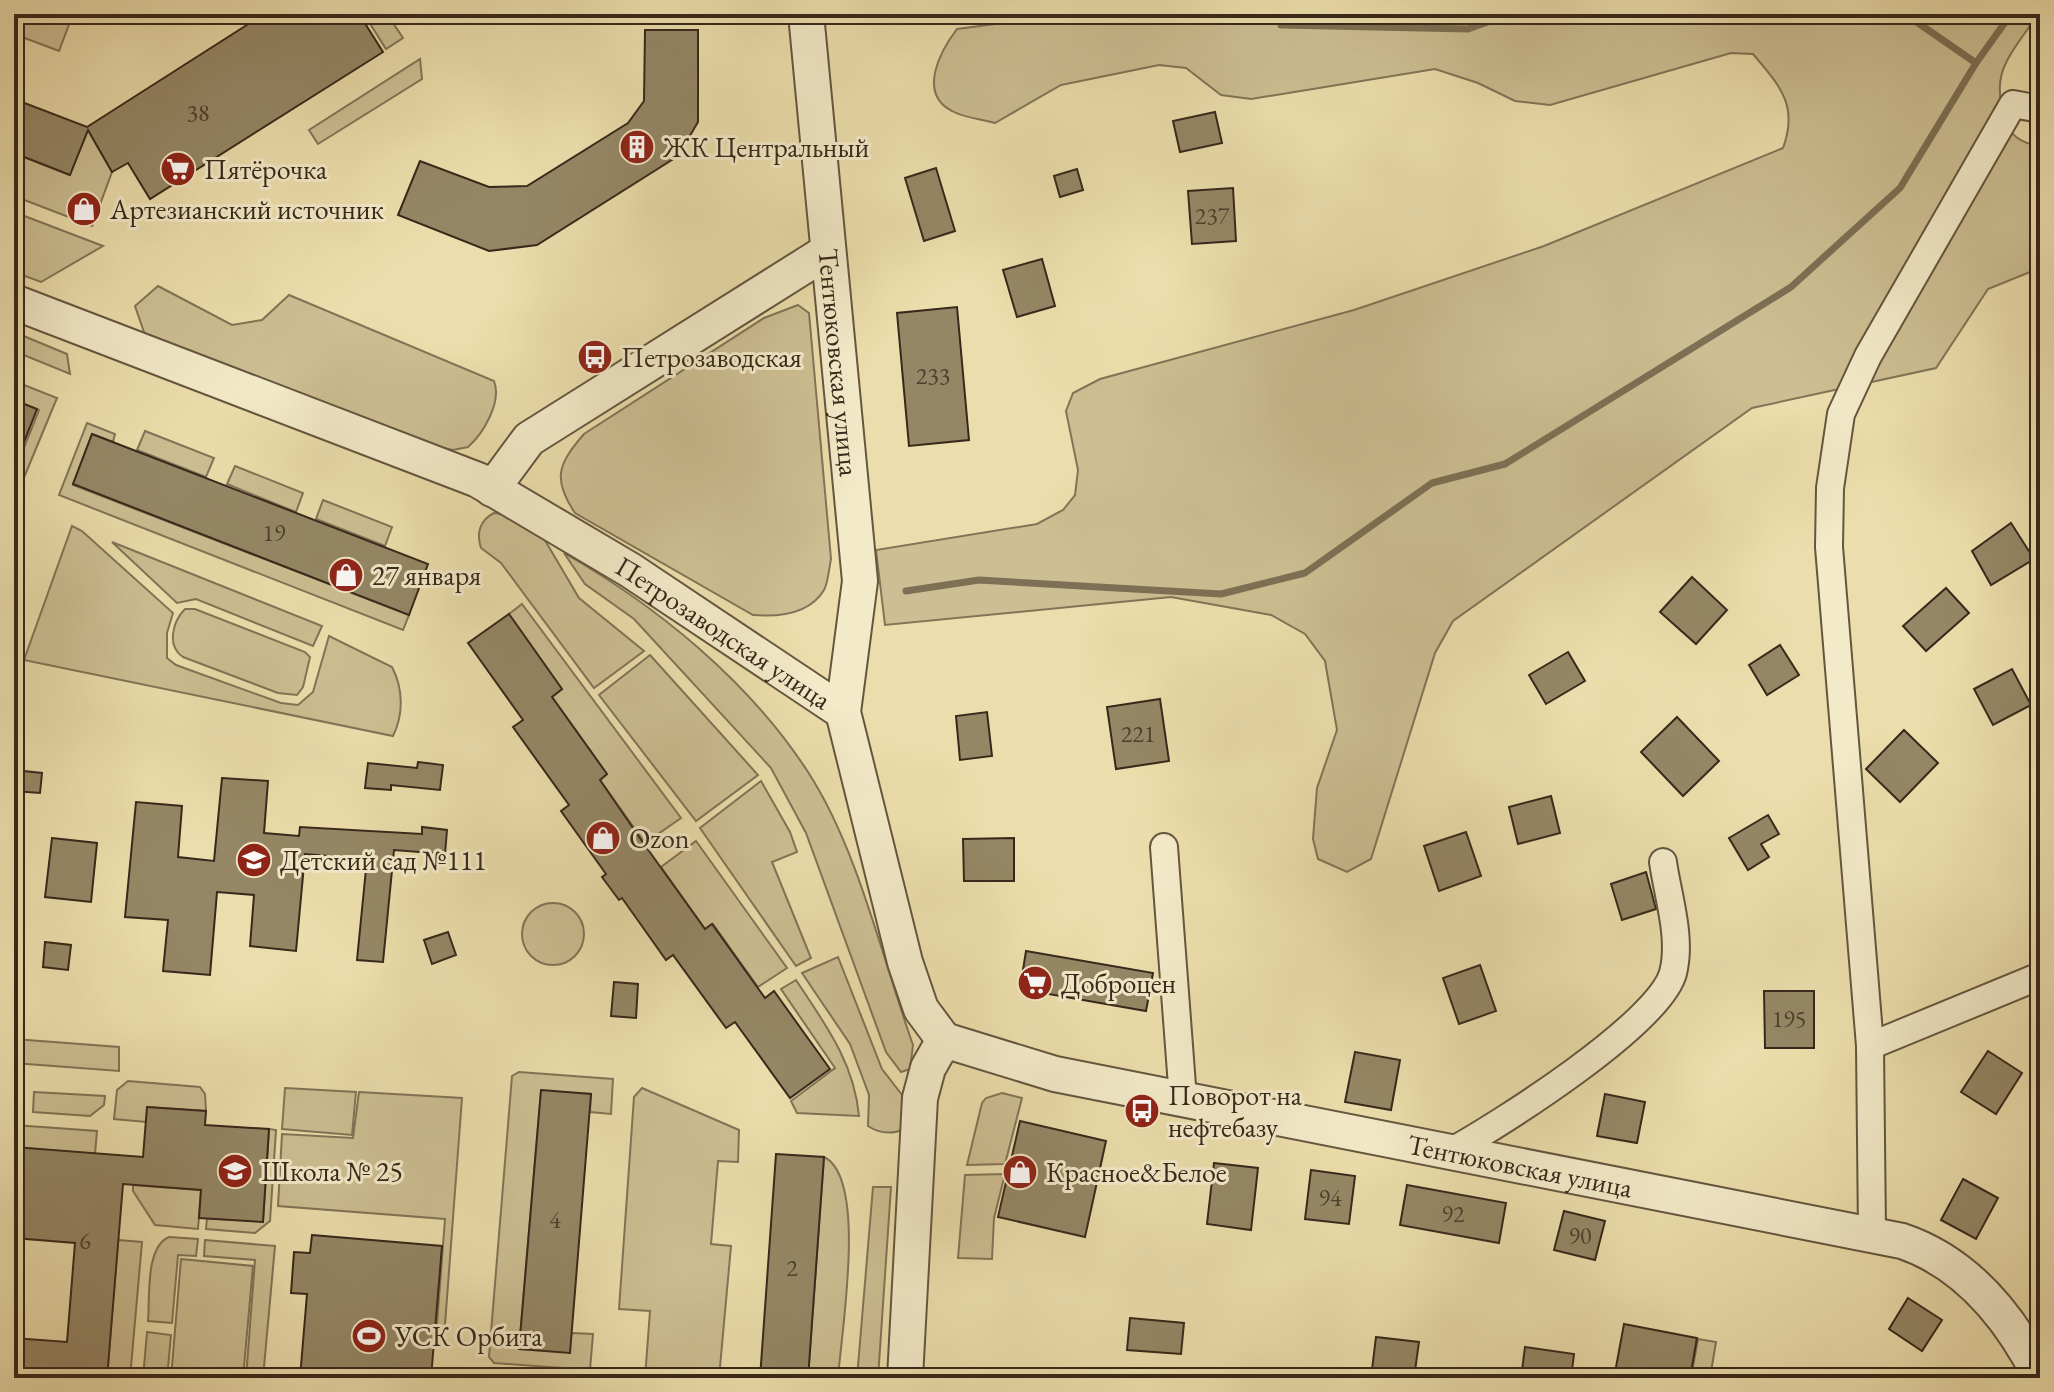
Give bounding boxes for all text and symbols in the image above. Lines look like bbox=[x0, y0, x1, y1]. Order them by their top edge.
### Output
house number: 38 bbox=[186, 97, 210, 128]
building icon: ЖК Центральный bbox=[618, 128, 656, 166]
place label: ЖК Центральный bbox=[662, 129, 870, 165]
supermarket icon: Пятёрочка bbox=[159, 150, 197, 188]
place label: Пятёрочка bbox=[204, 151, 328, 187]
shop icon: Артезианский источник bbox=[65, 190, 103, 228]
place label: Артезианский источник bbox=[109, 191, 384, 227]
house number: 237 bbox=[1195, 200, 1230, 231]
street label: Тентюковская улица bbox=[810, 247, 868, 479]
bus stop icon: Петрозаводская bbox=[576, 338, 614, 376]
place label: Петрозаводская bbox=[621, 339, 802, 375]
house number: 233 bbox=[916, 360, 950, 391]
house number: 19 bbox=[262, 517, 286, 548]
street label: Петрозаводская улица bbox=[609, 548, 839, 718]
shop icon: 27 января bbox=[327, 556, 365, 594]
place label: 27 января bbox=[372, 557, 481, 593]
house number: 221 bbox=[1121, 718, 1155, 749]
shop icon: Ozon bbox=[584, 819, 622, 857]
place label: Ozon bbox=[629, 820, 690, 856]
school or university icon: Детский сад №111 bbox=[235, 841, 273, 879]
place label: Детский сад №111 bbox=[280, 842, 487, 878]
supermarket icon: Доброцен bbox=[1016, 964, 1054, 1002]
place label: Доброцен bbox=[1061, 965, 1176, 1001]
house number: 195 bbox=[1772, 1003, 1806, 1034]
place label: Поворот на нефтебазу bbox=[1168, 1077, 1303, 1145]
bus stop icon: Поворот на нефтебазу bbox=[1123, 1092, 1161, 1130]
street label: Тентюковская улица bbox=[1404, 1126, 1636, 1206]
school or university icon: Школа № 25 bbox=[216, 1152, 254, 1190]
place label: Школа № 25 bbox=[261, 1153, 403, 1189]
shop icon: Красное&Белое bbox=[1001, 1153, 1039, 1191]
place label: Красное&Белое bbox=[1046, 1154, 1227, 1190]
house number: 94 bbox=[1318, 1182, 1342, 1213]
house number: 92 bbox=[1441, 1198, 1465, 1229]
house number: 4 bbox=[549, 1204, 561, 1235]
house number: 90 bbox=[1568, 1220, 1592, 1251]
house number: 6 bbox=[79, 1225, 91, 1256]
house number: 2 bbox=[786, 1252, 798, 1283]
sports icon: УСК Орбита bbox=[350, 1317, 388, 1355]
place label: УСК Орбита bbox=[394, 1318, 543, 1354]

